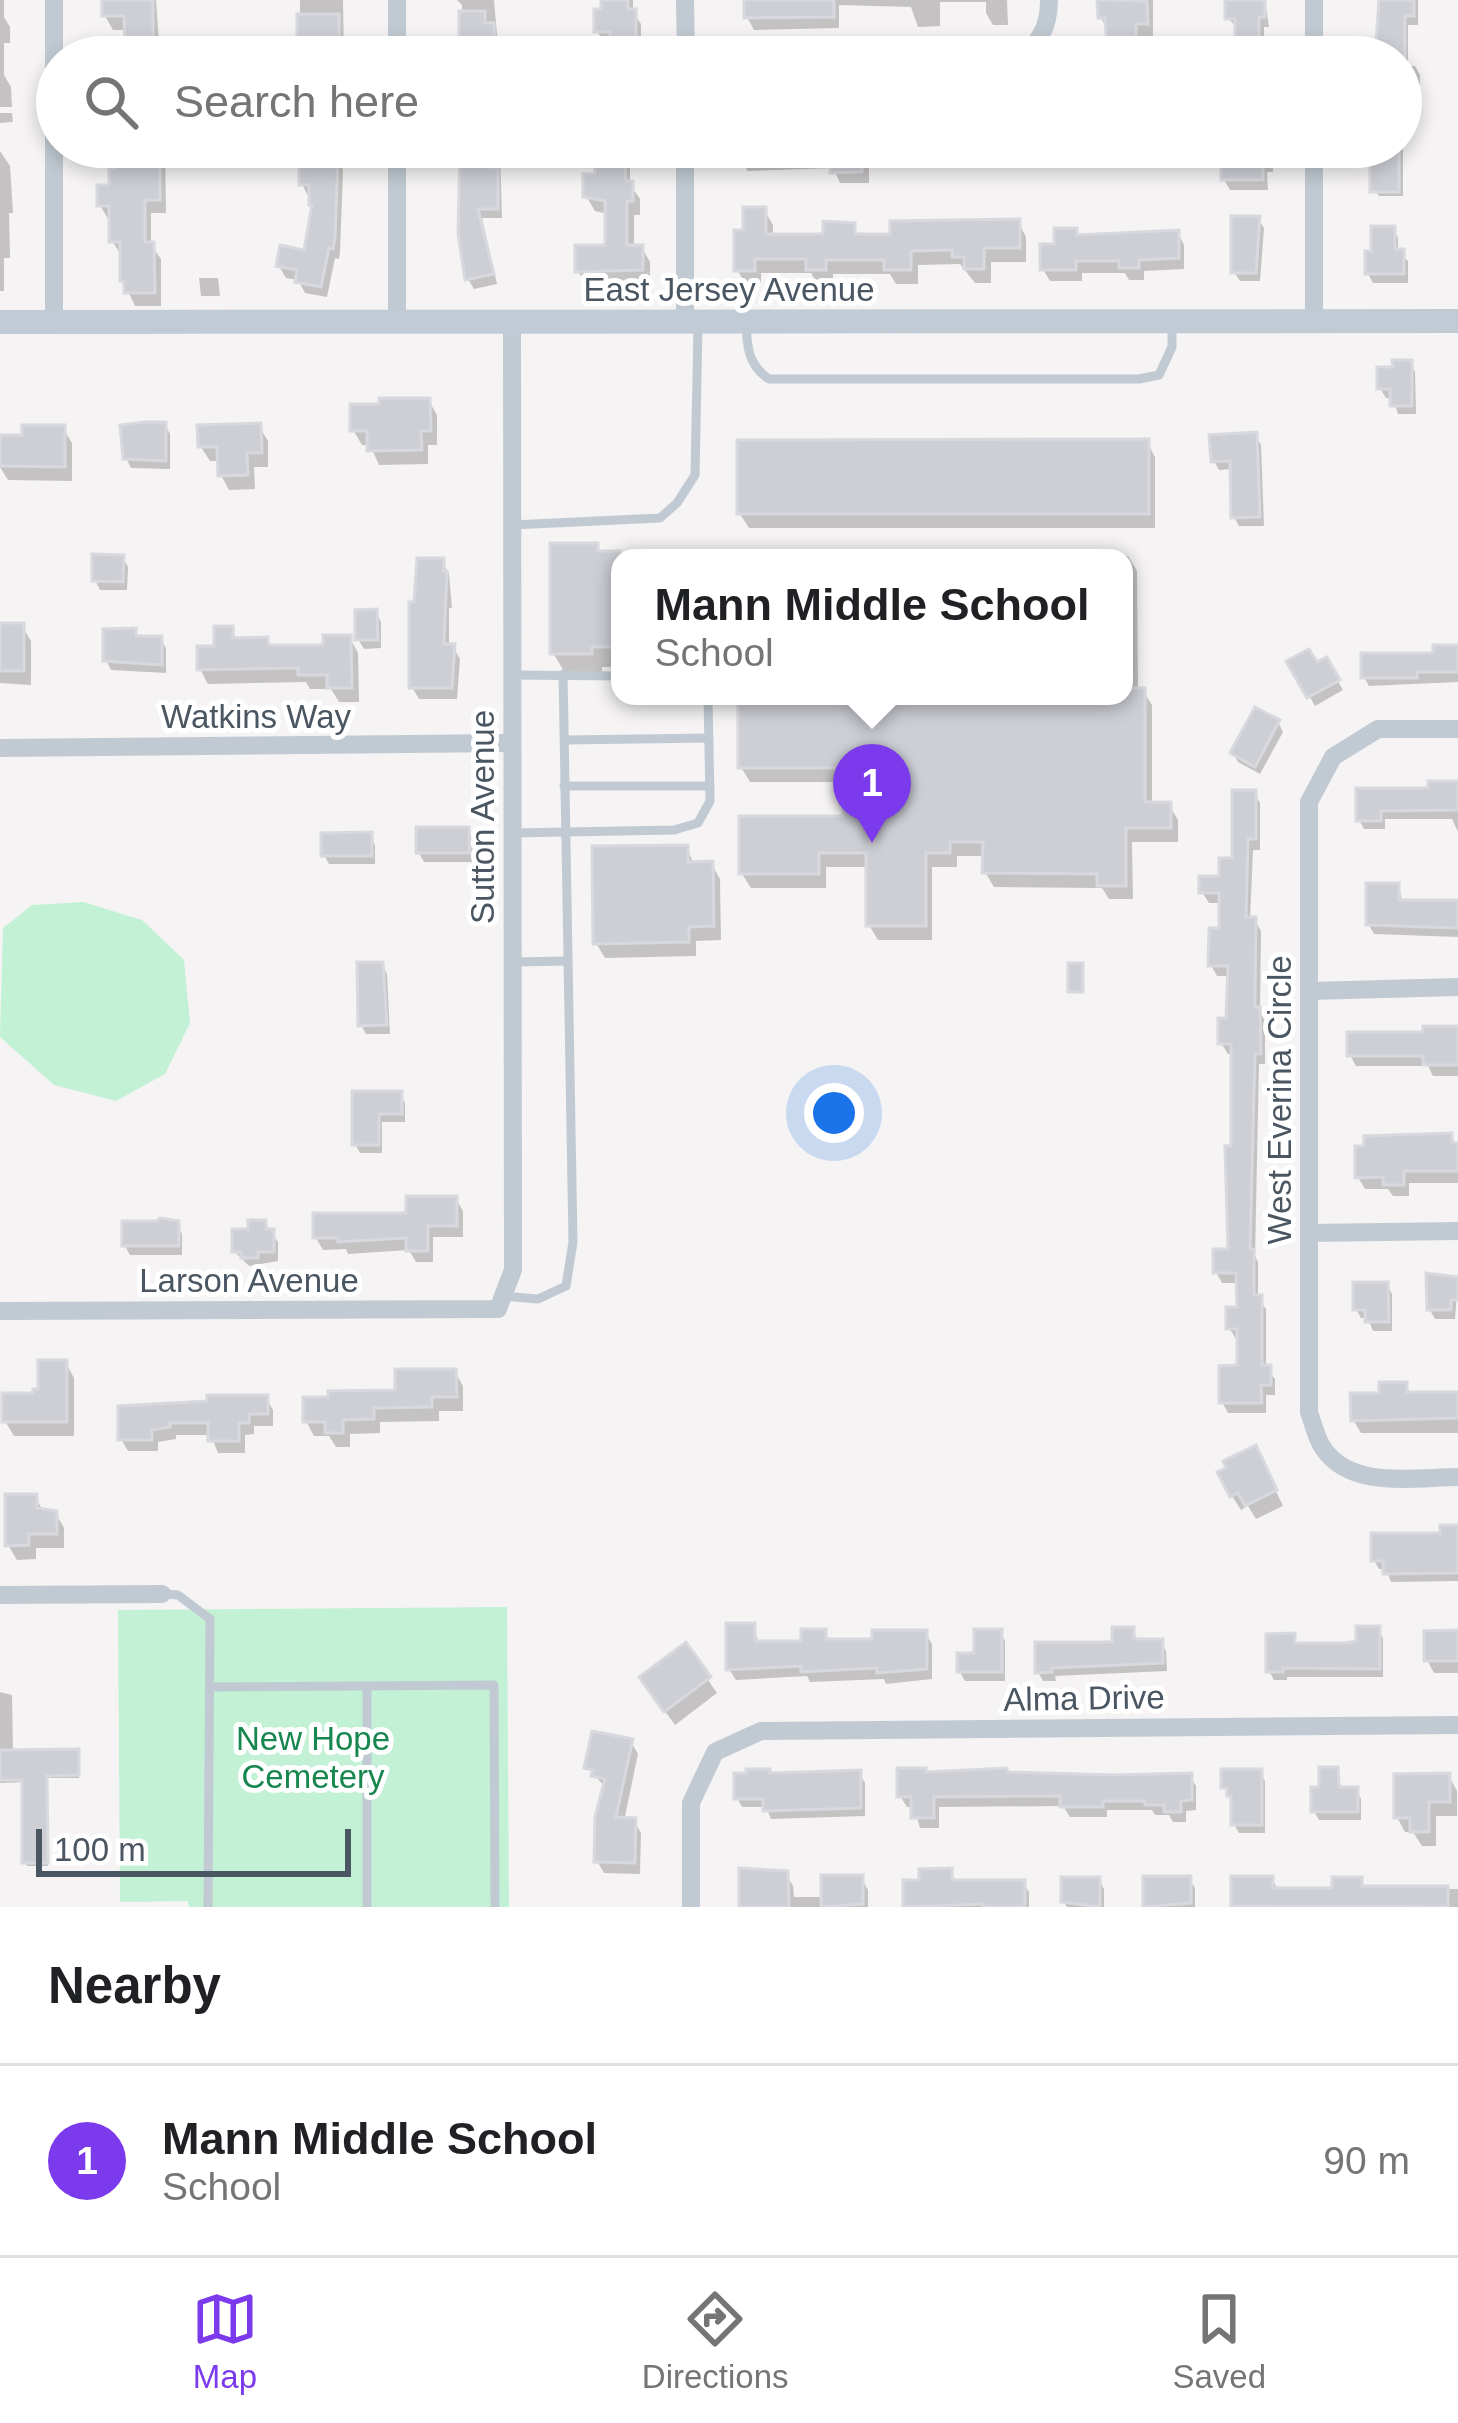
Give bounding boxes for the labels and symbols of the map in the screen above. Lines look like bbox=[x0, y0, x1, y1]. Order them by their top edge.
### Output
street label: East Jersey Avenue bbox=[583, 271, 875, 308]
street label: Watkins Way bbox=[161, 698, 352, 735]
street label: Sutton Avenue bbox=[464, 710, 501, 924]
pin: 1 bbox=[833, 744, 911, 843]
street label: West Everina Circle bbox=[1261, 955, 1298, 1245]
your location bbox=[804, 1083, 864, 1143]
street label: Larson Avenue bbox=[139, 1262, 359, 1299]
street label: Alma Drive bbox=[1003, 1678, 1165, 1718]
park label: New Hope Cemetery bbox=[236, 1720, 390, 1795]
scale bar bbox=[36, 1823, 351, 1876]

